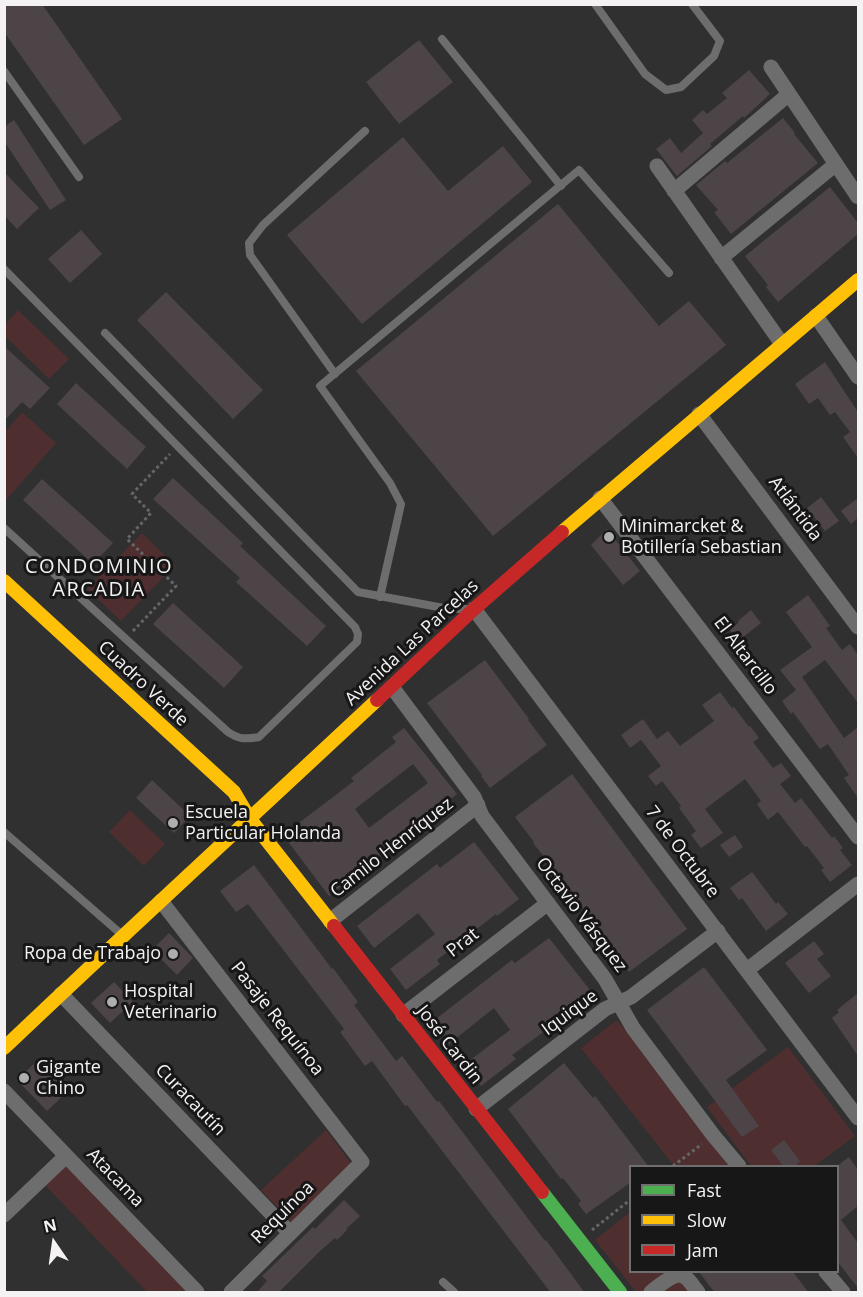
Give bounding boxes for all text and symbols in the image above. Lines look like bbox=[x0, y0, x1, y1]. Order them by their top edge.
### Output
street label: Atlántida bbox=[764, 472, 826, 546]
place label: Minimarcket & Botillería Sebastian bbox=[621, 516, 782, 558]
marker: Minimarcket & Botillería Sebastian bbox=[602, 530, 616, 544]
district label: CONDOMINIO ARCADIA bbox=[25, 555, 173, 602]
street label: Avenida Las Parcelas bbox=[341, 576, 483, 710]
street label: El Altarcillo bbox=[709, 613, 781, 699]
street label: Cuadro Verde bbox=[93, 637, 193, 731]
street label: Camilo Henríquez bbox=[326, 793, 458, 903]
place label: Escuela Particular Holanda bbox=[185, 802, 341, 844]
street label: 7 de Octubre bbox=[640, 802, 724, 902]
marker: Escuela Particular Holanda bbox=[166, 816, 180, 830]
street label: Octavio Vásquez bbox=[531, 853, 631, 977]
street label: Prat bbox=[443, 924, 483, 962]
place label: Ropa de Trabajo bbox=[24, 943, 161, 965]
marker: Ropa de Trabajo bbox=[166, 947, 180, 961]
street label: Pasaje Requínoa bbox=[226, 958, 328, 1080]
place label: Hospital Veterinario bbox=[124, 981, 217, 1024]
street label: Iquique bbox=[538, 986, 602, 1040]
marker: Hospital Veterinario bbox=[105, 995, 119, 1009]
street label: José Cardin bbox=[411, 1001, 487, 1089]
place label: Gigante Chino bbox=[36, 1057, 101, 1100]
street label: Curacautín bbox=[150, 1060, 230, 1140]
marker: Gigante Chino bbox=[17, 1071, 31, 1085]
street label: Atacama bbox=[82, 1144, 148, 1212]
legend bbox=[629, 1165, 839, 1273]
street label: Requínoa bbox=[247, 1177, 319, 1249]
text: Fast bbox=[687, 1178, 721, 1202]
text: Slow bbox=[687, 1208, 726, 1232]
north arrow bbox=[24, 1213, 84, 1273]
text: N bbox=[41, 1213, 59, 1238]
text: Jam bbox=[687, 1238, 719, 1262]

